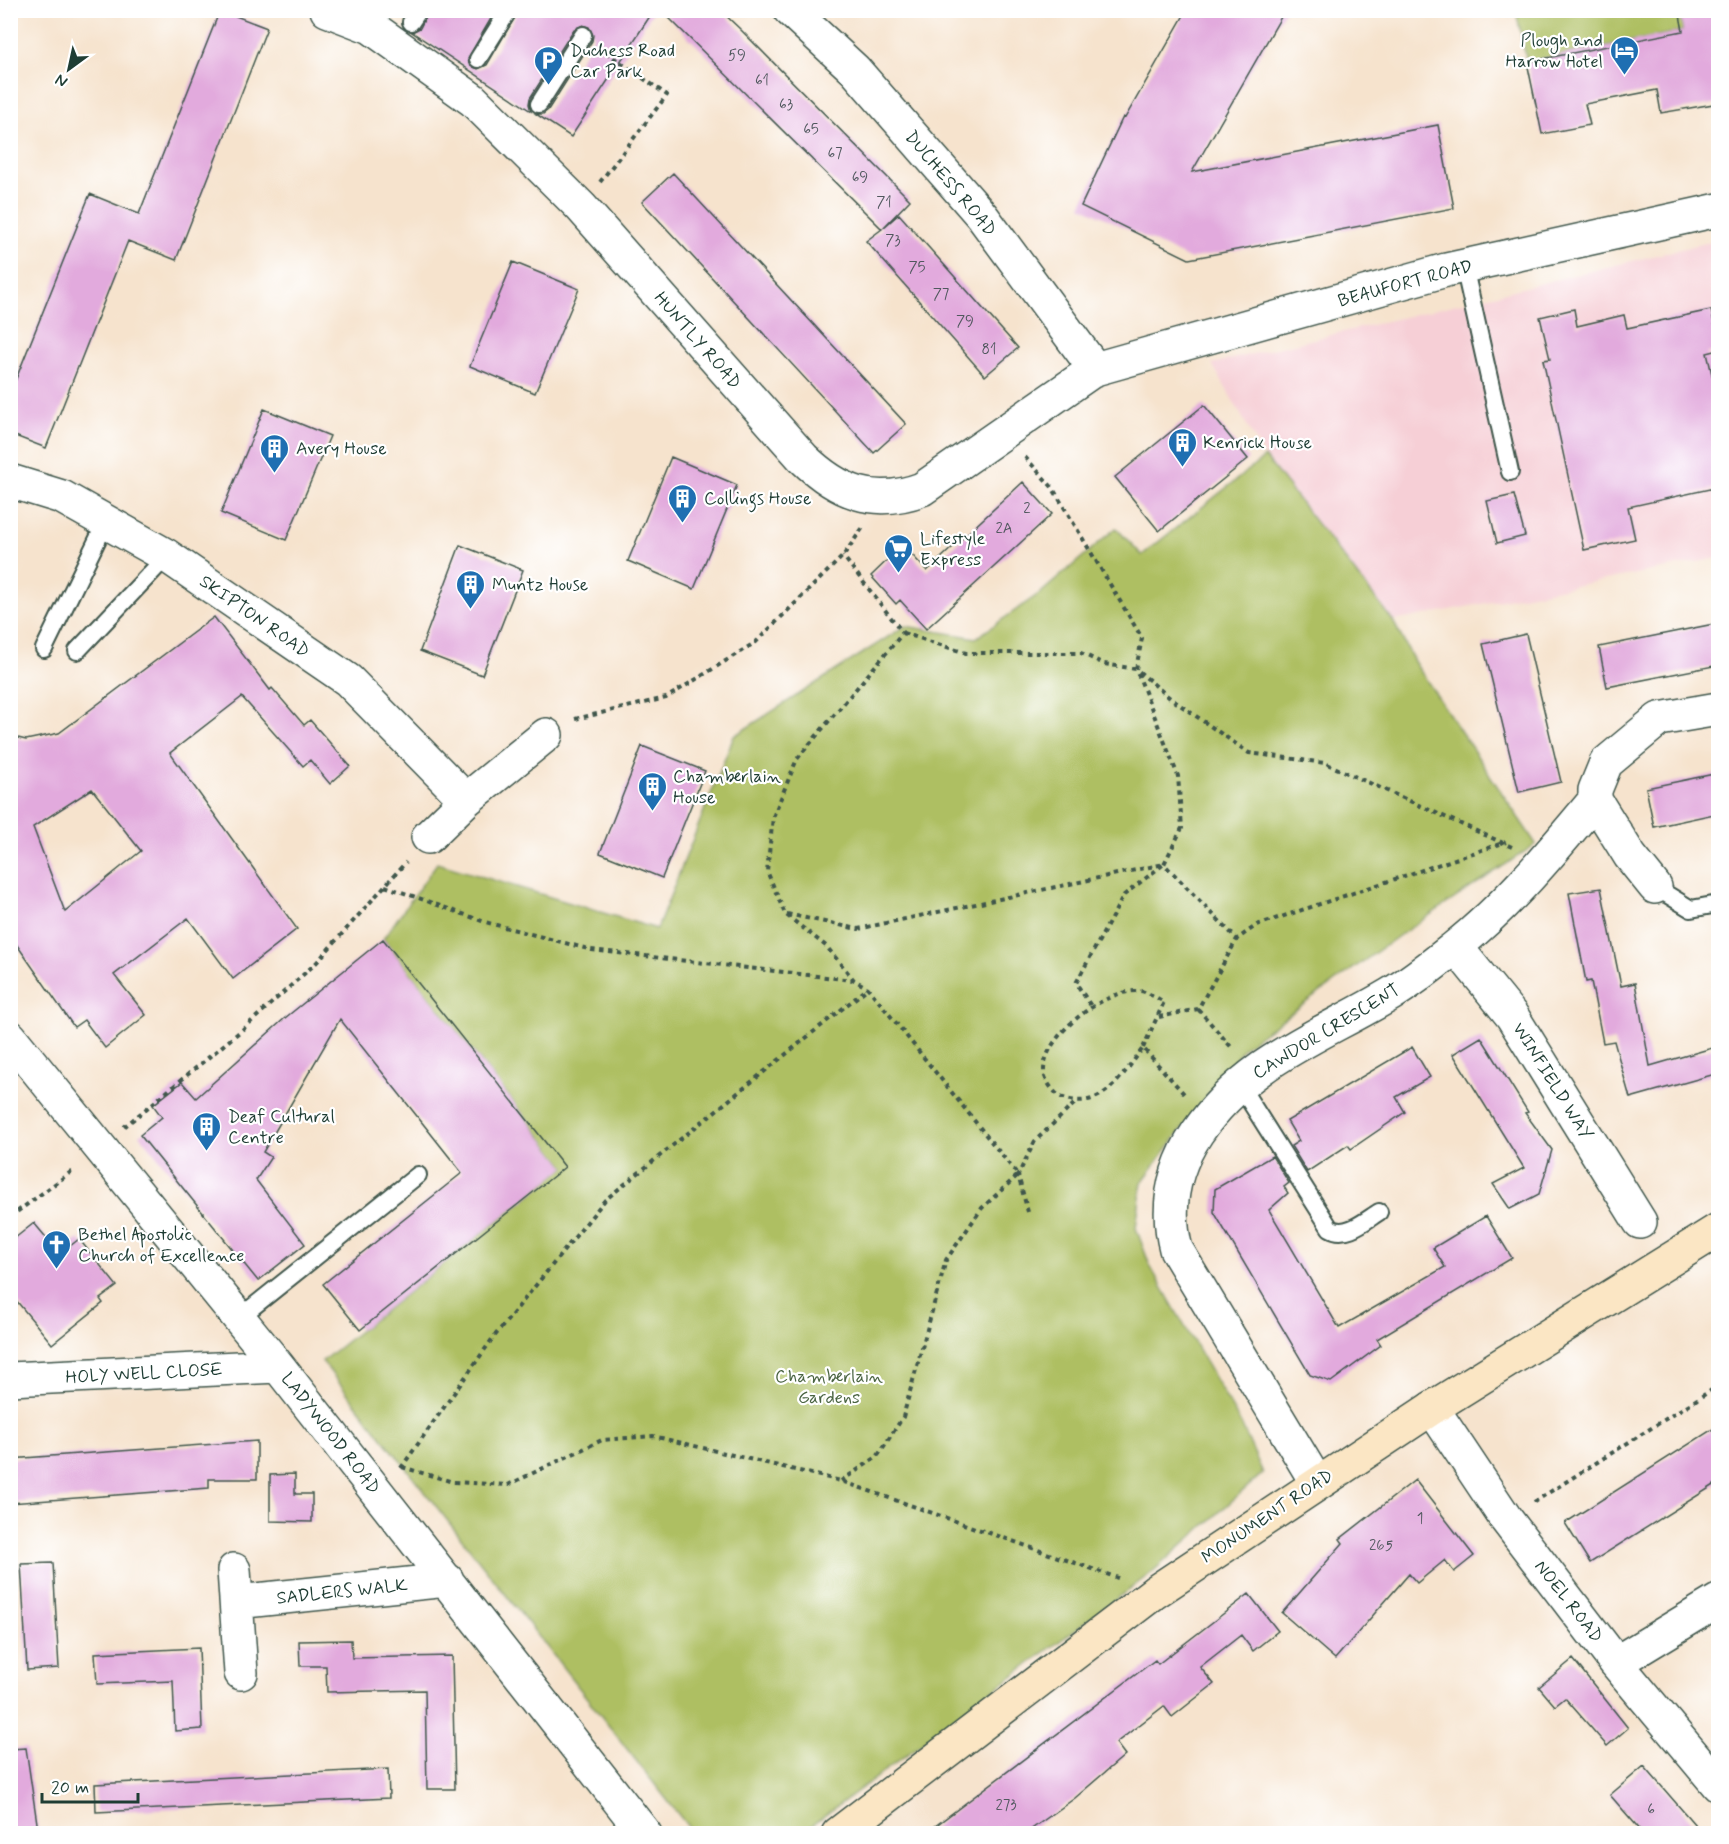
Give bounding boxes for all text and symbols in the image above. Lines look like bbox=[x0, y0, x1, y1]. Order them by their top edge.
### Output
place label: Plough and Harrow Hotel bbox=[1505, 29, 1603, 74]
hotel icon: Plough and Harrow Hotel bbox=[1608, 34, 1640, 76]
north arrow bbox=[39, 39, 99, 99]
place label: Duchess Road Car Park bbox=[570, 39, 675, 84]
parking icon: Duchess Road Car Park bbox=[533, 44, 565, 86]
house number: 59 bbox=[728, 46, 746, 66]
text: N bbox=[51, 69, 72, 92]
house number: 61 bbox=[755, 71, 769, 91]
house number: 63 bbox=[779, 95, 793, 115]
house number: 65 bbox=[803, 120, 819, 140]
street label: DUCHESS ROAD bbox=[899, 126, 1002, 242]
house number: 67 bbox=[827, 144, 843, 164]
house number: 69 bbox=[852, 168, 868, 188]
house number: 71 bbox=[876, 193, 892, 213]
house number: 73 bbox=[885, 231, 901, 251]
street label: BEAUFORT ROAD bbox=[1335, 254, 1475, 313]
house number: 75 bbox=[908, 258, 926, 278]
house number: 77 bbox=[933, 285, 950, 305]
street label: HUNTLY ROAD bbox=[648, 287, 746, 395]
house number: 79 bbox=[956, 312, 974, 332]
house number: 81 bbox=[982, 340, 996, 360]
building icon: Kenrick House bbox=[1166, 426, 1198, 468]
place label: Kenrick House bbox=[1203, 431, 1312, 455]
building icon: Avery House bbox=[259, 432, 291, 474]
place label: Avery House bbox=[296, 437, 387, 461]
building icon: Collings House bbox=[667, 482, 699, 524]
place label: Collings House bbox=[704, 487, 811, 513]
house number: 2 bbox=[1023, 499, 1031, 519]
house number: 2A bbox=[995, 519, 1013, 539]
place label: Lifestyle Express bbox=[920, 527, 986, 572]
supermarket icon: Lifestyle Express bbox=[883, 532, 915, 574]
building icon: Muntz House bbox=[455, 568, 487, 610]
street label: SKIPTON ROAD bbox=[195, 570, 314, 664]
place label: Muntz House bbox=[492, 573, 588, 597]
place label: Chamberlain House bbox=[673, 765, 781, 810]
building icon: Chamberlain House bbox=[636, 770, 668, 812]
street label: CAWDOR CRESCENT bbox=[1249, 978, 1405, 1085]
street label: WINFIELD WAY bbox=[1506, 1018, 1598, 1145]
place label: Deaf Cultural Centre bbox=[228, 1105, 335, 1150]
building icon: Deaf Cultural Centre bbox=[191, 1110, 223, 1152]
place label: Bethel Apostolic Church of Excellence bbox=[78, 1223, 244, 1268]
church icon: Bethel Apostolic Church of Excellence bbox=[41, 1228, 73, 1270]
street label: HOLY WELL CLOSE bbox=[65, 1358, 223, 1390]
park label: Chamberlain Gardens bbox=[775, 1365, 883, 1410]
street label: LADYWOOD ROAD bbox=[275, 1368, 385, 1499]
street label: MONUMENT ROAD bbox=[1197, 1464, 1338, 1570]
house number: 1 bbox=[1417, 1509, 1423, 1529]
house number: 265 bbox=[1369, 1536, 1393, 1556]
street label: NOEL ROAD bbox=[1528, 1555, 1608, 1648]
street label: SADLERS WALK bbox=[275, 1573, 409, 1611]
scale bar bbox=[42, 1766, 138, 1804]
text: 20 m bbox=[51, 1776, 89, 1800]
house number: 273 bbox=[995, 1796, 1017, 1816]
house number: 6 bbox=[1647, 1800, 1655, 1820]

